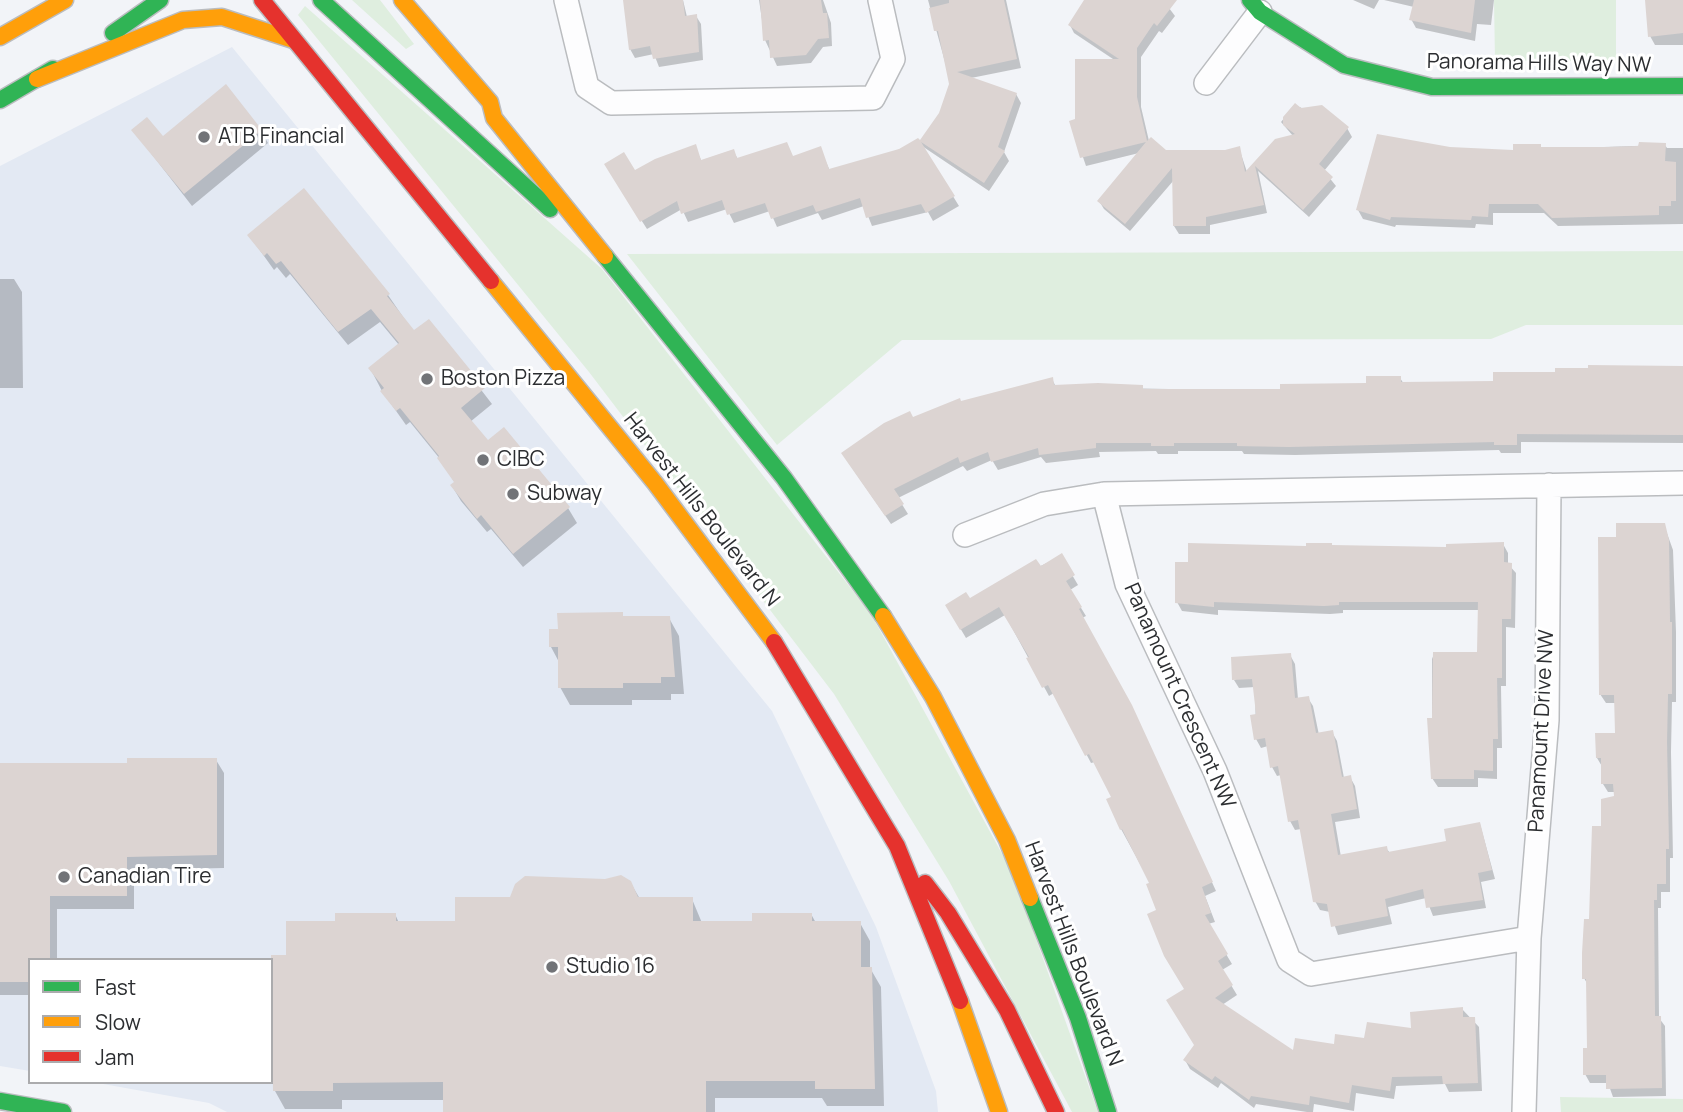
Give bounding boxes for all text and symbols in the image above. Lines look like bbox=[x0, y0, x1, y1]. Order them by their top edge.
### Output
street label: Panorama Hills Way NW bbox=[1427, 49, 1651, 79]
place label: ATB Financial bbox=[218, 124, 344, 150]
marker: ATB Financial bbox=[196, 129, 212, 145]
place label: Boston Pizza bbox=[441, 366, 565, 392]
marker: Boston Pizza bbox=[419, 371, 435, 387]
street label: Harvest Hills Boulevard N bbox=[618, 408, 784, 612]
place label: CIBC bbox=[497, 447, 545, 473]
marker: CIBC bbox=[475, 452, 491, 468]
place label: Subway bbox=[527, 481, 602, 507]
marker: Subway bbox=[505, 486, 521, 502]
street label: Panamount Crescent NW bbox=[1118, 580, 1240, 812]
street label: Panamount Drive NW bbox=[1524, 629, 1560, 833]
street label: Harvest Hills Boulevard N bbox=[1018, 838, 1128, 1070]
place label: Canadian Tire bbox=[78, 864, 212, 890]
marker: Canadian Tire bbox=[56, 869, 72, 885]
place label: Studio 16 bbox=[566, 954, 655, 980]
legend bbox=[28, 958, 273, 1084]
marker: Studio 16 bbox=[544, 959, 560, 975]
text: Fast bbox=[95, 973, 136, 1001]
text: Slow bbox=[95, 1008, 141, 1036]
text: Jam bbox=[95, 1043, 134, 1071]

